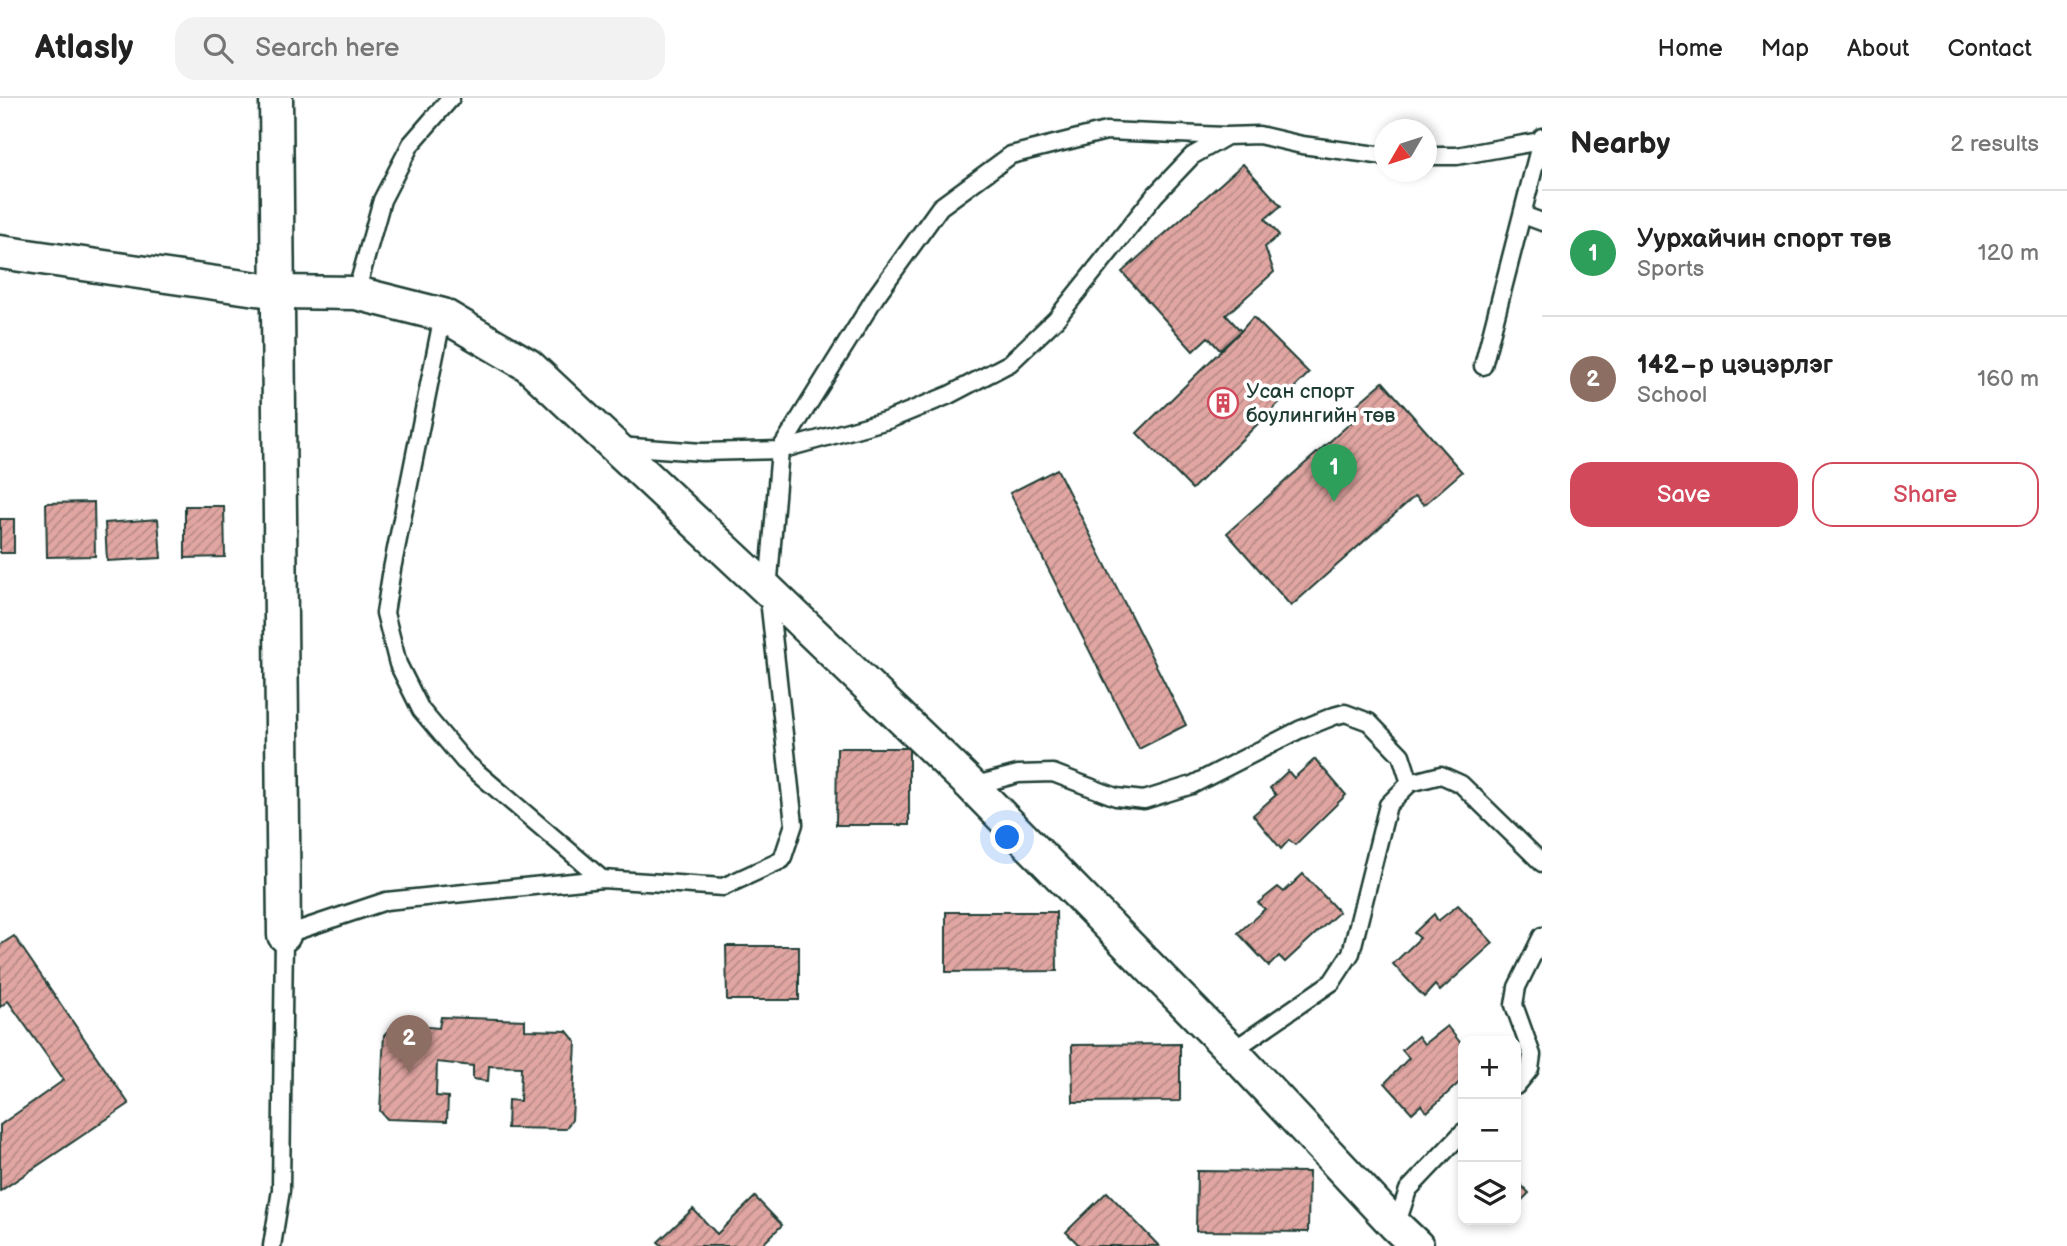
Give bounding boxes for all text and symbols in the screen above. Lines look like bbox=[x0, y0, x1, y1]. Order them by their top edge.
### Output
search box bbox=[175, 17, 665, 80]
text: Atlasly bbox=[35, 28, 133, 68]
icon: search bbox=[199, 29, 237, 67]
text: Search here bbox=[255, 33, 399, 64]
text: Home bbox=[1658, 34, 1723, 63]
text: Map bbox=[1761, 34, 1809, 63]
text: About bbox=[1847, 34, 1909, 63]
text: Contact bbox=[1947, 34, 2032, 63]
north arrow bbox=[1374, 119, 1437, 182]
text: Nearby bbox=[1570, 126, 1670, 162]
text: 2 results bbox=[1950, 130, 2039, 158]
text: Уурхайчин спорт төв bbox=[1637, 224, 1892, 255]
text: 1 bbox=[1588, 239, 1598, 267]
text: 120 m bbox=[1978, 239, 2039, 267]
text: Sports bbox=[1637, 255, 1704, 283]
text: 142−р цэцэрлэг bbox=[1637, 350, 1833, 381]
text: 2 bbox=[1586, 365, 1600, 393]
text: 160 m bbox=[1977, 365, 2039, 393]
place label: Усан спорт боулингийн төв bbox=[1246, 379, 1395, 428]
text: School bbox=[1637, 381, 1707, 409]
building icon: Усан спорт боулингийн төв bbox=[1206, 386, 1240, 420]
pin: 1 bbox=[1311, 444, 1357, 502]
button: Save bbox=[1570, 462, 1798, 527]
button: Share bbox=[1812, 462, 2039, 527]
your location bbox=[990, 820, 1024, 854]
pin: 2 bbox=[386, 1015, 432, 1073]
map controls bbox=[1458, 1036, 1521, 1225]
button: + bbox=[1458, 1036, 1521, 1099]
button: − bbox=[1458, 1099, 1521, 1162]
button: layers bbox=[1458, 1162, 1521, 1225]

